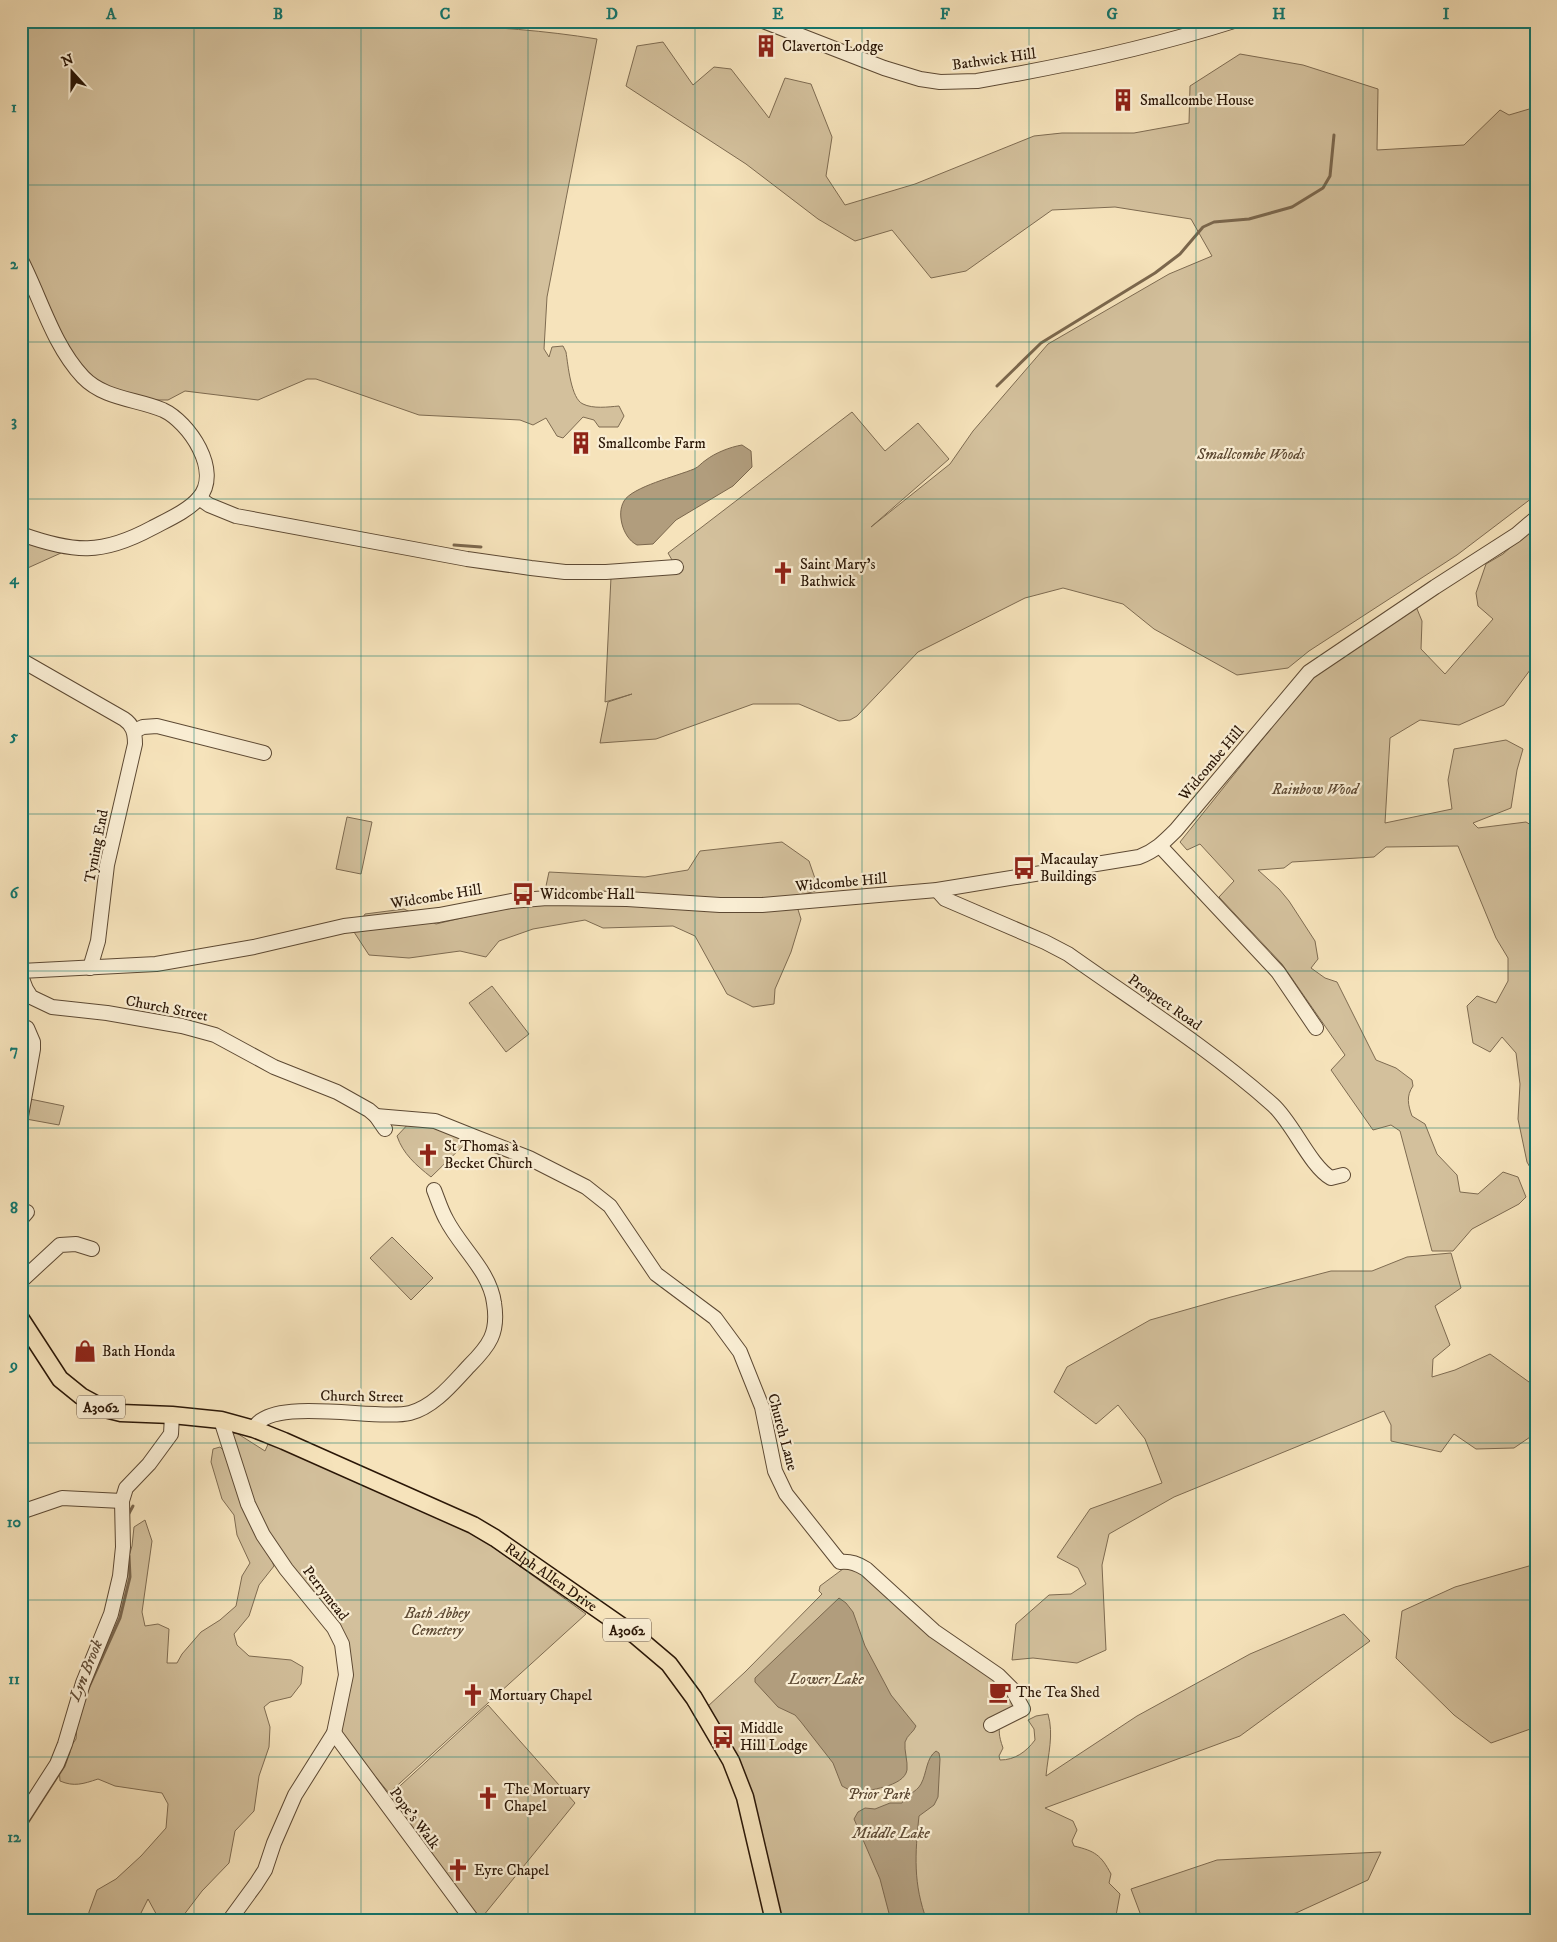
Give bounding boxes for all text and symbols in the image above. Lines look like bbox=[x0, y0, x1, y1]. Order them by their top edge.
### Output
text: A bbox=[105, 4, 117, 24]
text: B bbox=[273, 4, 283, 24]
text: C bbox=[440, 4, 450, 24]
text: D bbox=[606, 4, 618, 24]
text: E bbox=[772, 4, 784, 24]
text: F bbox=[940, 4, 950, 24]
text: G bbox=[1106, 4, 1118, 24]
text: H bbox=[1272, 4, 1286, 24]
text: I bbox=[1443, 4, 1450, 24]
building icon: Claverton Lodge bbox=[753, 33, 779, 59]
place label: Claverton Lodge bbox=[782, 37, 883, 56]
street label: Bathwick Hill bbox=[951, 44, 1038, 75]
north arrow bbox=[48, 48, 98, 98]
text: N bbox=[59, 50, 77, 71]
building icon: Smallcombe House bbox=[1110, 87, 1136, 113]
place label: Smallcombe House bbox=[1140, 91, 1254, 110]
text: 1 bbox=[11, 97, 17, 117]
text: 2 bbox=[10, 254, 19, 274]
text: 3 bbox=[11, 411, 17, 431]
building icon: Smallcombe Farm bbox=[568, 430, 594, 456]
place label: Smallcombe Farm bbox=[598, 434, 706, 453]
park label: Smallcombe Woods bbox=[1196, 445, 1305, 464]
place label: Saint Mary's Bathwick bbox=[800, 555, 876, 591]
church icon: Saint Mary's Bathwick bbox=[770, 560, 796, 586]
text: 4 bbox=[8, 569, 19, 589]
street label: Widcombe Hill bbox=[1174, 722, 1249, 805]
text: 5 bbox=[9, 726, 18, 746]
park label: Rainbow Wood bbox=[1271, 780, 1361, 799]
street label: Tyning End bbox=[80, 808, 113, 884]
place label: Macaulay Buildings bbox=[1040, 850, 1099, 886]
bus stop icon: Macaulay Buildings bbox=[1011, 855, 1037, 881]
street label: Widcombe Hill bbox=[793, 869, 888, 896]
street label: Widcombe Hill bbox=[388, 880, 483, 913]
bus stop icon: Widcombe Hall bbox=[510, 881, 536, 907]
text: 6 bbox=[10, 883, 20, 903]
place label: Widcombe Hall bbox=[539, 885, 635, 904]
street label: Prospect Road bbox=[1124, 970, 1206, 1035]
street label: Church Street bbox=[124, 991, 210, 1026]
text: 7 bbox=[10, 1040, 18, 1060]
place label: St Thomas à Becket Church bbox=[444, 1137, 533, 1173]
church icon: St Thomas à Becket Church bbox=[415, 1142, 441, 1168]
text: 8 bbox=[10, 1198, 18, 1218]
shop icon: Bath Honda bbox=[72, 1338, 98, 1364]
place label: Bath Honda bbox=[102, 1342, 176, 1361]
text: 9 bbox=[9, 1355, 18, 1375]
street label: Church Street bbox=[320, 1386, 404, 1407]
street label: Church Lane bbox=[763, 1391, 802, 1473]
road number: A3062 bbox=[77, 1395, 125, 1418]
text: 10 bbox=[7, 1512, 22, 1532]
street label: Ralph Allen Drive bbox=[501, 1539, 601, 1616]
street label: Perrymead bbox=[298, 1562, 353, 1625]
park label: Bath Abbey Cemetery bbox=[404, 1604, 470, 1640]
road number: A3062 bbox=[603, 1618, 651, 1642]
water label: Lyn Brook bbox=[64, 1637, 107, 1705]
text: 11 bbox=[8, 1669, 20, 1689]
water label: Lower Lake bbox=[787, 1669, 864, 1689]
cafe icon: The Tea Shed bbox=[987, 1679, 1013, 1705]
church icon: Mortuary Chapel bbox=[460, 1682, 486, 1708]
place label: The Tea Shed bbox=[1016, 1683, 1100, 1702]
place label: Mortuary Chapel bbox=[489, 1686, 593, 1705]
place label: Middle Hill Lodge bbox=[740, 1719, 808, 1755]
bus stop icon: Middle Hill Lodge bbox=[710, 1724, 736, 1750]
place label: The Mortuary Chapel bbox=[504, 1780, 591, 1816]
street label: Pope's Walk bbox=[385, 1784, 444, 1853]
church icon: The Mortuary Chapel bbox=[475, 1785, 501, 1811]
park label: Prior Park bbox=[848, 1785, 911, 1804]
water label: Middle Lake bbox=[851, 1823, 930, 1843]
text: 12 bbox=[7, 1827, 22, 1847]
church icon: Eyre Chapel bbox=[445, 1857, 471, 1883]
place label: Eyre Chapel bbox=[474, 1861, 549, 1880]

